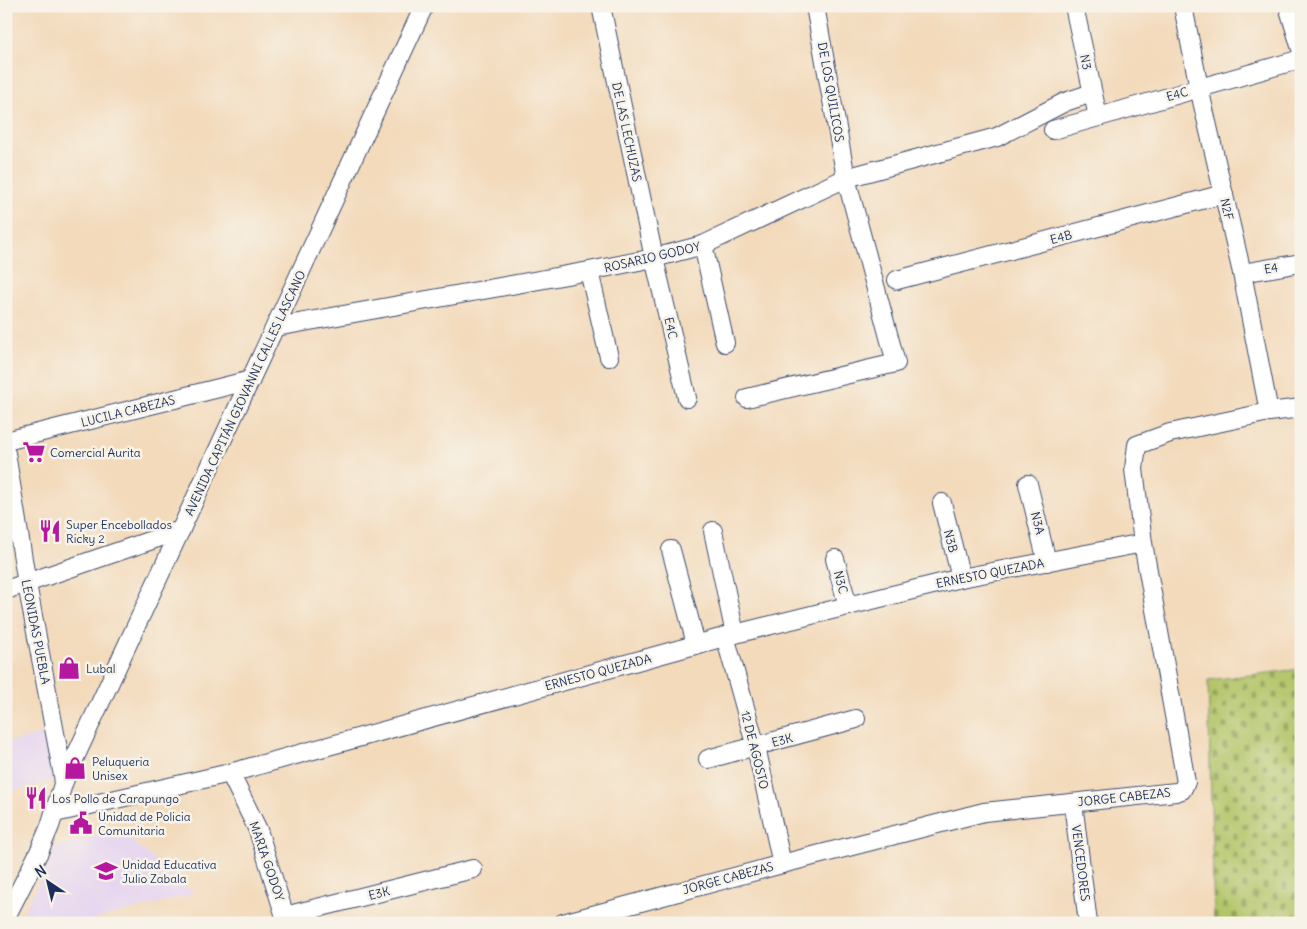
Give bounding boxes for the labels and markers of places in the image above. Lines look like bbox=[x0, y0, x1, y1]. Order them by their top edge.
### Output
supermarket icon: Comercial Aurita bbox=[21, 439, 47, 465]
place label: Comercial Aurita bbox=[50, 445, 141, 460]
place label: Super Encebollados Ricky 2 bbox=[66, 517, 172, 546]
restaurant icon: Super Encebollados Ricky 2 bbox=[37, 518, 63, 544]
shop icon: Lubal bbox=[56, 655, 82, 681]
place label: Lubal bbox=[86, 661, 116, 676]
place label: Peluqueria Unisex bbox=[92, 754, 150, 783]
shop icon: Peluqueria Unisex bbox=[62, 755, 88, 781]
restaurant icon: Los Pollo de Carapungo bbox=[23, 785, 49, 811]
place label: Los Pollo de Carapungo bbox=[52, 791, 179, 806]
place label: Unidad de Policia Comunitaria bbox=[98, 809, 191, 838]
public building icon: Unidad de Policia Comunitaria bbox=[68, 810, 94, 836]
place label: Unidad Educativa Julio Zabala bbox=[122, 857, 217, 886]
school or university icon: Unidad Educativa Julio Zabala bbox=[93, 858, 119, 884]

